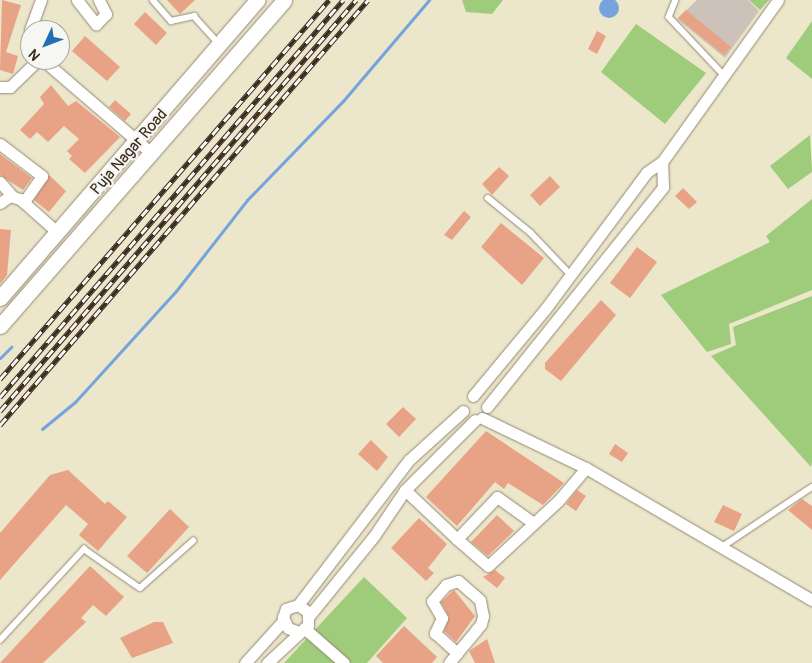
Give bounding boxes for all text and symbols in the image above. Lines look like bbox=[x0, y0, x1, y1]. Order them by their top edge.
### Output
north arrow bbox=[20, 20, 70, 70]
text: N bbox=[25, 46, 44, 64]
street label: Puja Nagar Road bbox=[86, 105, 172, 199]

